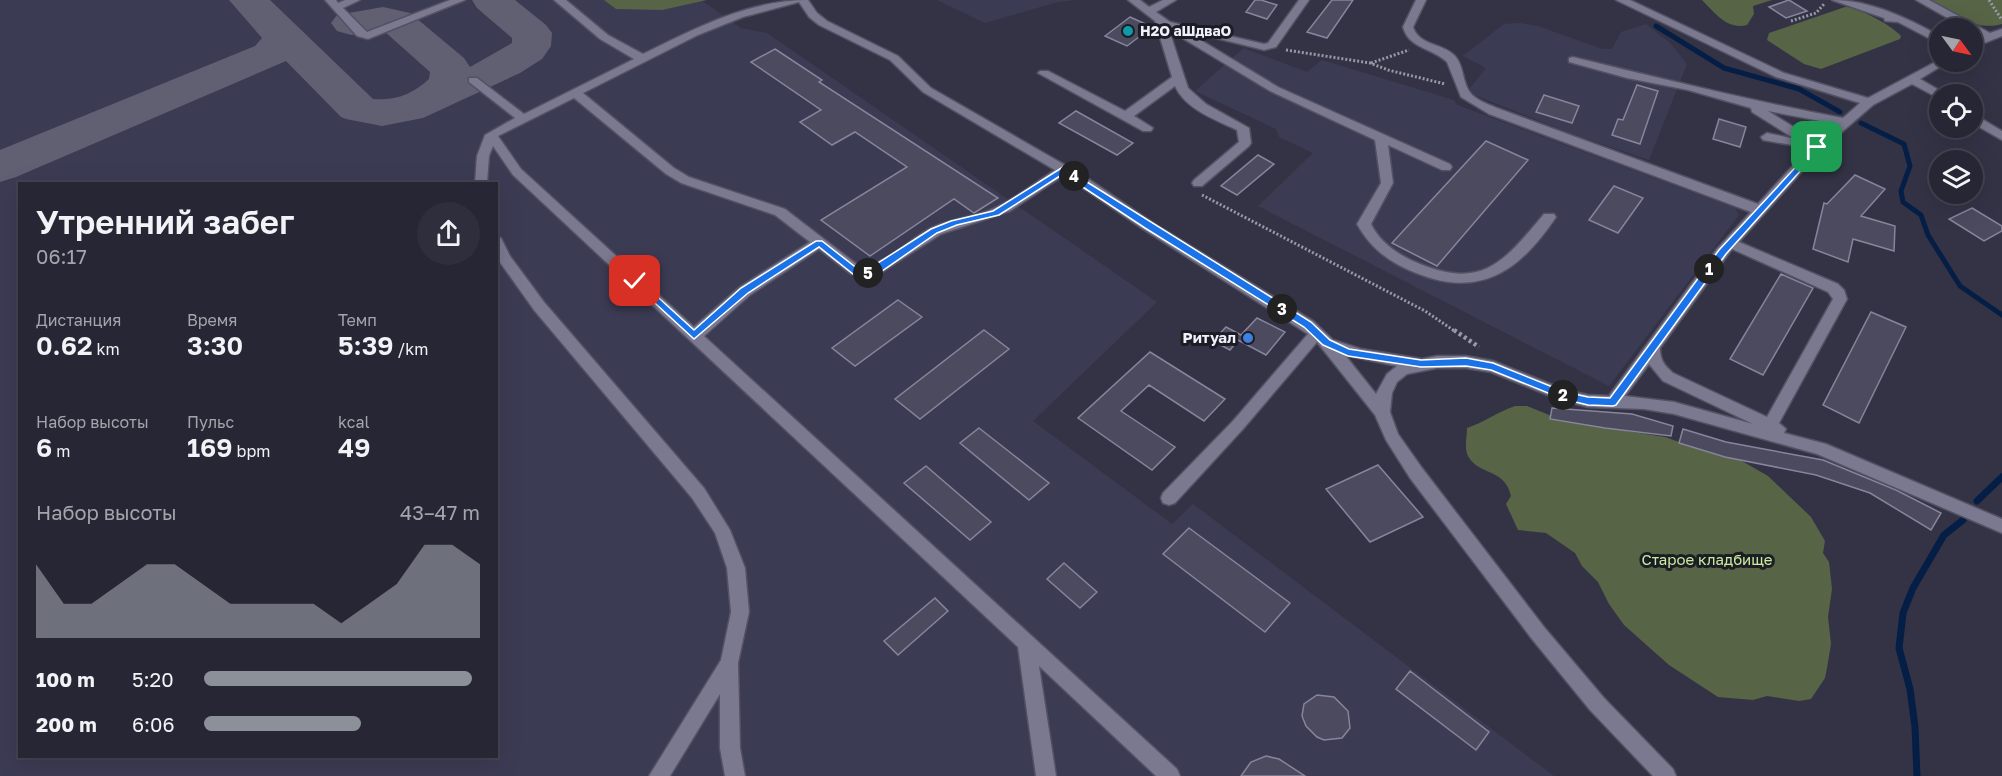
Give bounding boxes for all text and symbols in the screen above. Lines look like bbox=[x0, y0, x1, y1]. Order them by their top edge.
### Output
north arrow bbox=[1929, 18, 1983, 72]
map controls bbox=[1929, 18, 1983, 204]
place label: H2O аШдваО bbox=[1140, 22, 1232, 39]
marker: H2O аШдваО bbox=[1121, 24, 1135, 38]
button: locate bbox=[1929, 84, 1983, 138]
pin bbox=[1791, 121, 1842, 172]
icon: arrive bbox=[1800, 130, 1833, 163]
button: layers bbox=[1929, 150, 1983, 204]
pin: 4 bbox=[1059, 161, 1089, 191]
text: 4 bbox=[1069, 166, 1079, 186]
text: Утренний забег bbox=[36, 202, 294, 241]
button: share bbox=[417, 202, 480, 265]
text: 06:17 bbox=[36, 244, 87, 268]
pin: 1 bbox=[1694, 254, 1724, 284]
pin bbox=[609, 255, 660, 306]
pin: 5 bbox=[853, 258, 883, 288]
text: 1 bbox=[1705, 259, 1713, 279]
text: 5 bbox=[863, 263, 873, 283]
icon: check bbox=[618, 264, 651, 297]
pin: 3 bbox=[1267, 294, 1297, 324]
text: 3 bbox=[1277, 299, 1287, 319]
text: Дистанция bbox=[36, 310, 121, 330]
text: Время bbox=[187, 310, 237, 330]
text: Темп bbox=[338, 310, 377, 330]
place label: Ритуал bbox=[1183, 328, 1236, 346]
text: 0.62 bbox=[36, 330, 92, 361]
text: 3:30 bbox=[187, 330, 243, 361]
text: 5:39 bbox=[338, 330, 394, 361]
marker: Ритуал bbox=[1241, 331, 1255, 345]
text: km bbox=[92, 339, 120, 359]
text: /km bbox=[394, 339, 428, 359]
pin: 2 bbox=[1548, 380, 1578, 410]
text: 2 bbox=[1558, 385, 1568, 405]
text: Набор высоты bbox=[36, 412, 149, 432]
text: Пульс bbox=[187, 412, 234, 432]
text: kcal bbox=[338, 412, 370, 432]
text: 6 bbox=[36, 432, 52, 463]
text: 169 bbox=[187, 432, 233, 463]
text: 49 bbox=[338, 432, 371, 463]
text: m bbox=[52, 441, 70, 461]
text: bpm bbox=[233, 441, 270, 461]
text: Набор высоты bbox=[36, 500, 177, 524]
text: 43–47 m bbox=[400, 500, 480, 524]
park label: Старое кладбище bbox=[1641, 550, 1773, 568]
text: 100 m bbox=[36, 667, 95, 691]
text: 5:20 bbox=[132, 667, 174, 691]
text: 200 m bbox=[36, 712, 97, 736]
text: 6:06 bbox=[132, 712, 175, 736]

